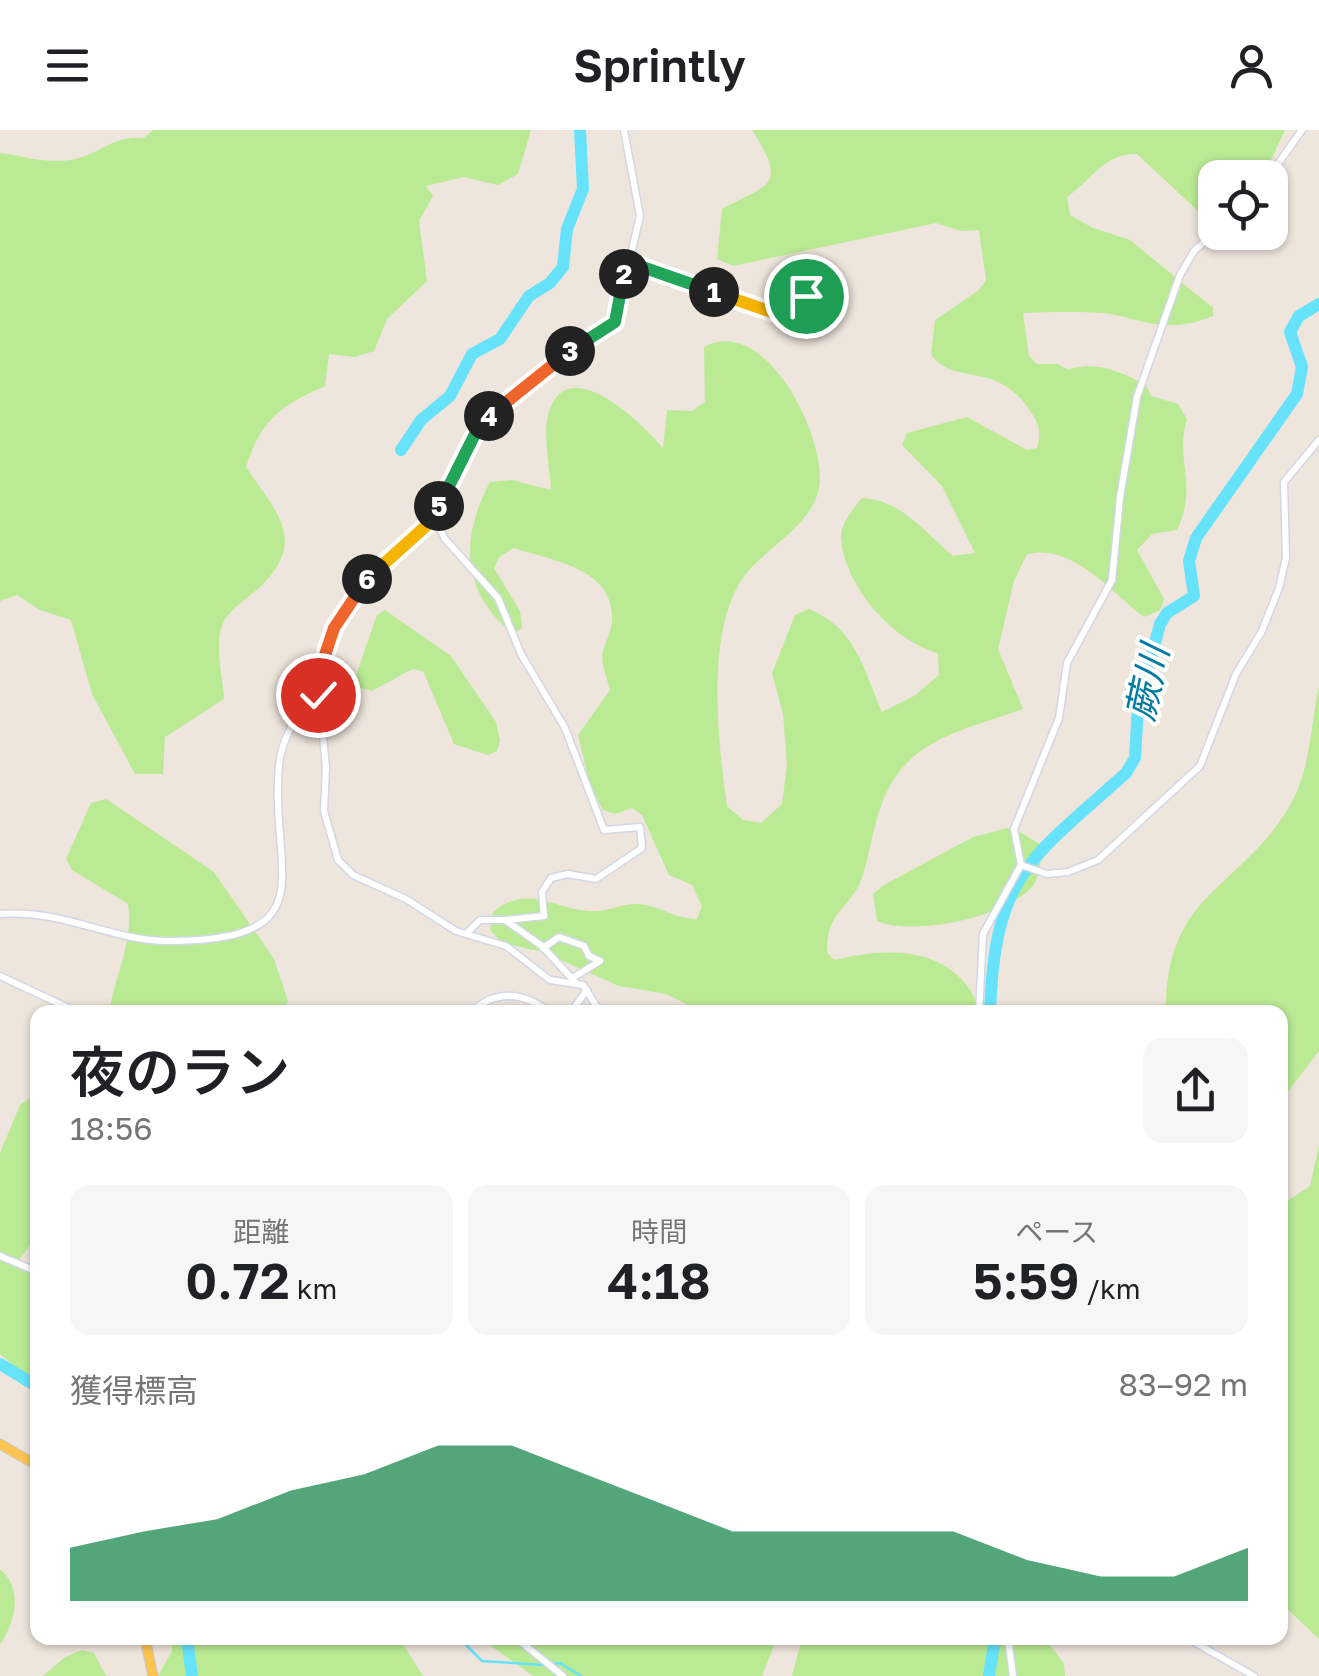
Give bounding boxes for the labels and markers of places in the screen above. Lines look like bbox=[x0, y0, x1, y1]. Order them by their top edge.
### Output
pin: 2 bbox=[599, 249, 649, 299]
pin bbox=[764, 254, 849, 339]
pin: 1 bbox=[689, 267, 739, 317]
pin: 3 bbox=[545, 326, 595, 376]
pin: 4 bbox=[464, 391, 514, 441]
pin: 5 bbox=[414, 481, 464, 531]
pin: 6 bbox=[342, 554, 392, 604]
pin bbox=[276, 653, 361, 738]

